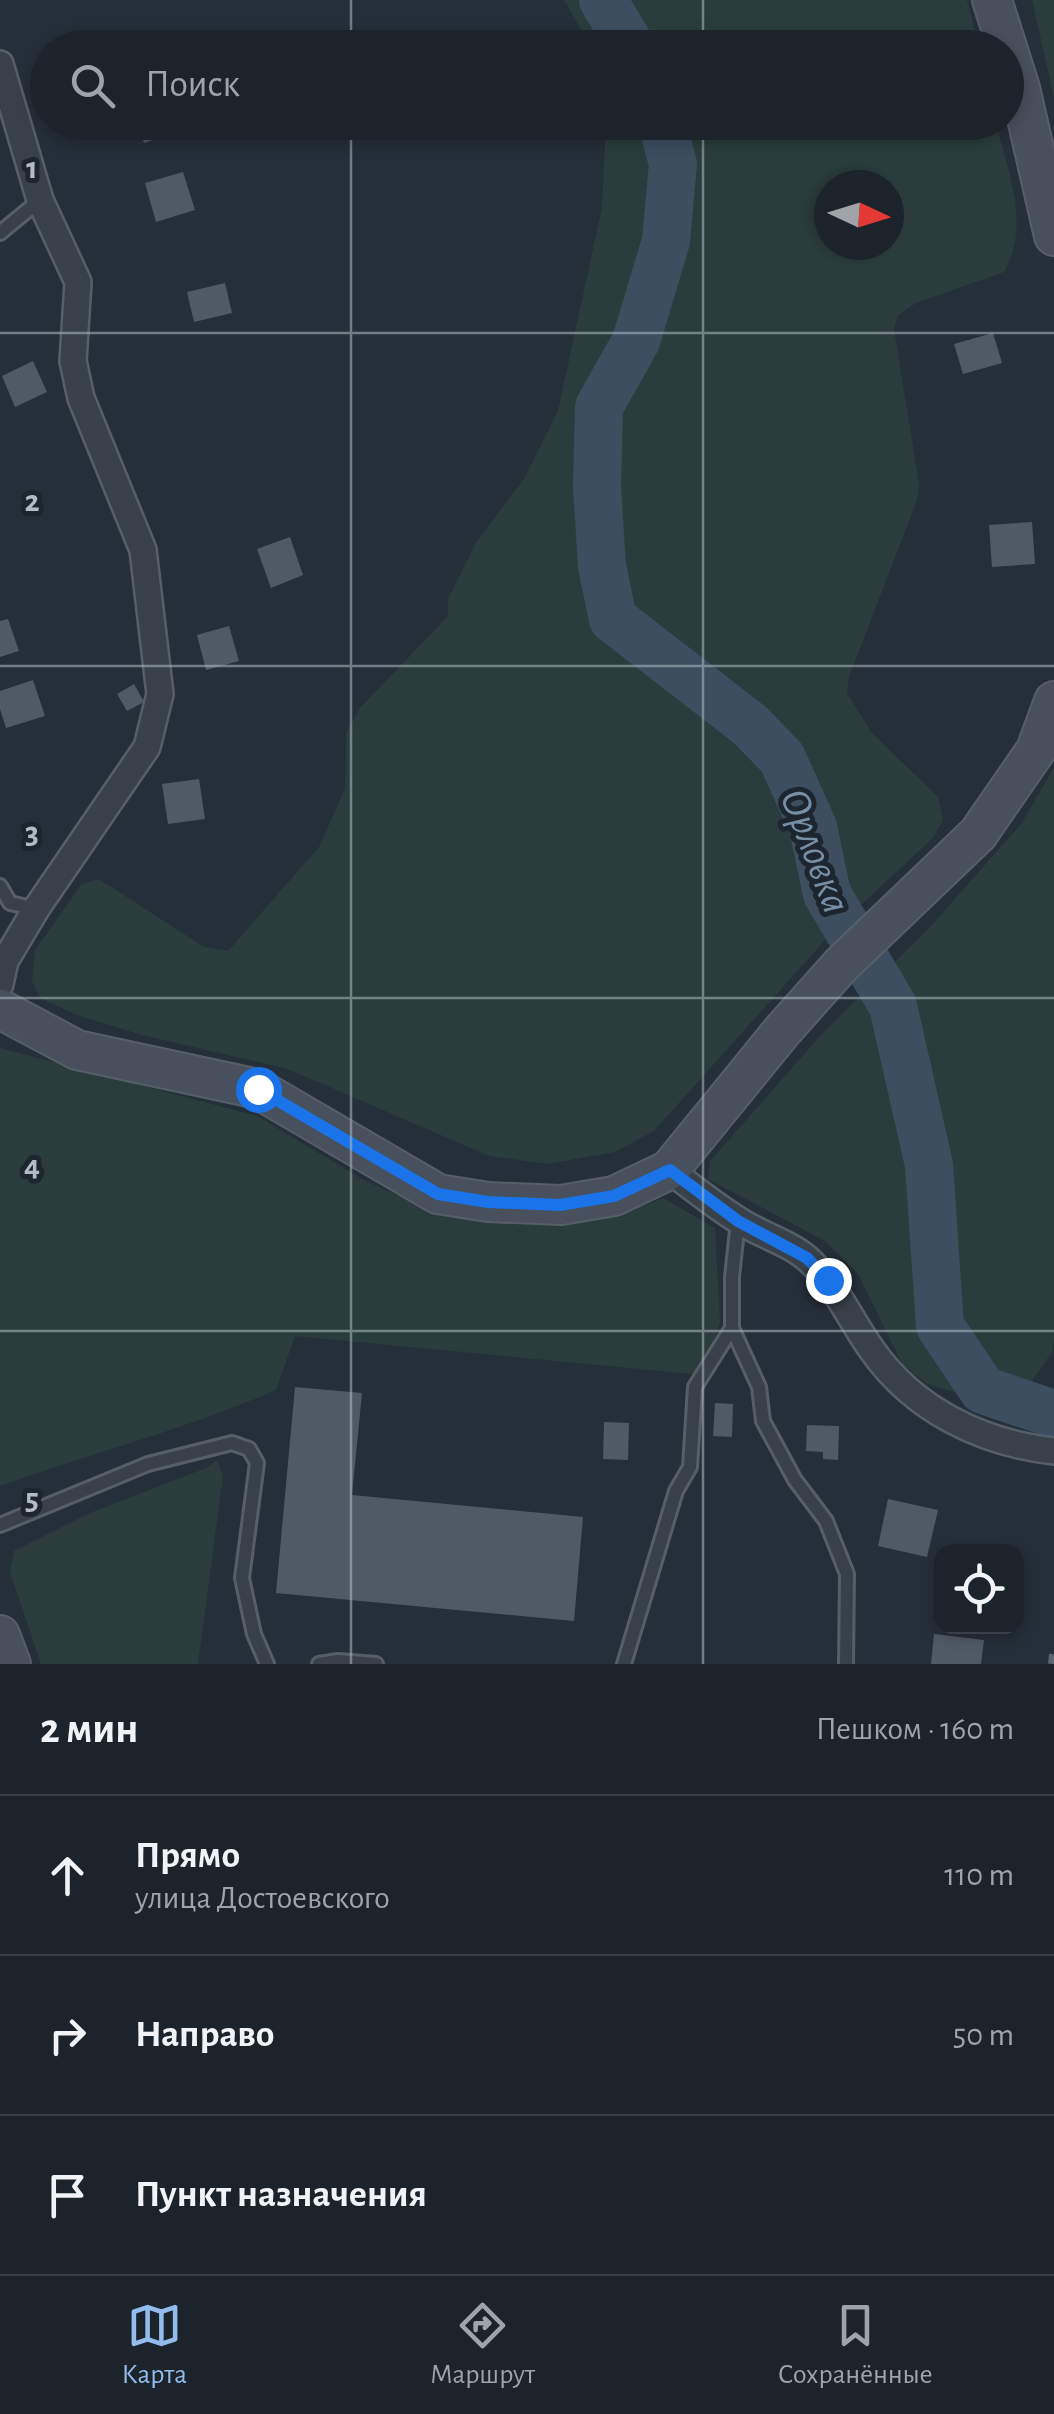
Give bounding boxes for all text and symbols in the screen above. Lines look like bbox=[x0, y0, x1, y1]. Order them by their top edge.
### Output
search box bbox=[30, 30, 1024, 140]
icon: search bbox=[65, 58, 120, 113]
text: Поиск bbox=[145, 66, 240, 104]
text: 1 bbox=[26, 152, 38, 184]
north arrow bbox=[814, 170, 904, 260]
text: 2 bbox=[24, 485, 40, 517]
water label: Орловка bbox=[771, 783, 858, 919]
text: 3 bbox=[25, 817, 39, 849]
route start bbox=[236, 1067, 282, 1113]
text: 4 bbox=[24, 1150, 40, 1182]
route end bbox=[806, 1258, 852, 1304]
text: 5 bbox=[25, 1483, 39, 1515]
map controls bbox=[934, 1544, 1024, 1634]
button: locate bbox=[934, 1544, 1024, 1634]
text: 2 мин bbox=[40, 1708, 138, 1750]
text: Пешком · 160 m bbox=[816, 1713, 1014, 1745]
text: Прямо bbox=[135, 1837, 240, 1875]
icon: ahead bbox=[40, 1848, 95, 1903]
text: 110 m bbox=[944, 1859, 1014, 1891]
text: улица Достоевского bbox=[135, 1882, 390, 1914]
icon: right bbox=[40, 2008, 95, 2063]
text: Направо bbox=[135, 2016, 274, 2054]
text: 50 m bbox=[953, 2019, 1014, 2051]
icon: arrive bbox=[40, 2168, 95, 2223]
text: Пункт назначения bbox=[135, 2176, 427, 2214]
tab: Карта bbox=[121, 2298, 187, 2392]
tab: Маршрут bbox=[430, 2298, 535, 2392]
tab: Сохранённые bbox=[778, 2298, 933, 2392]

